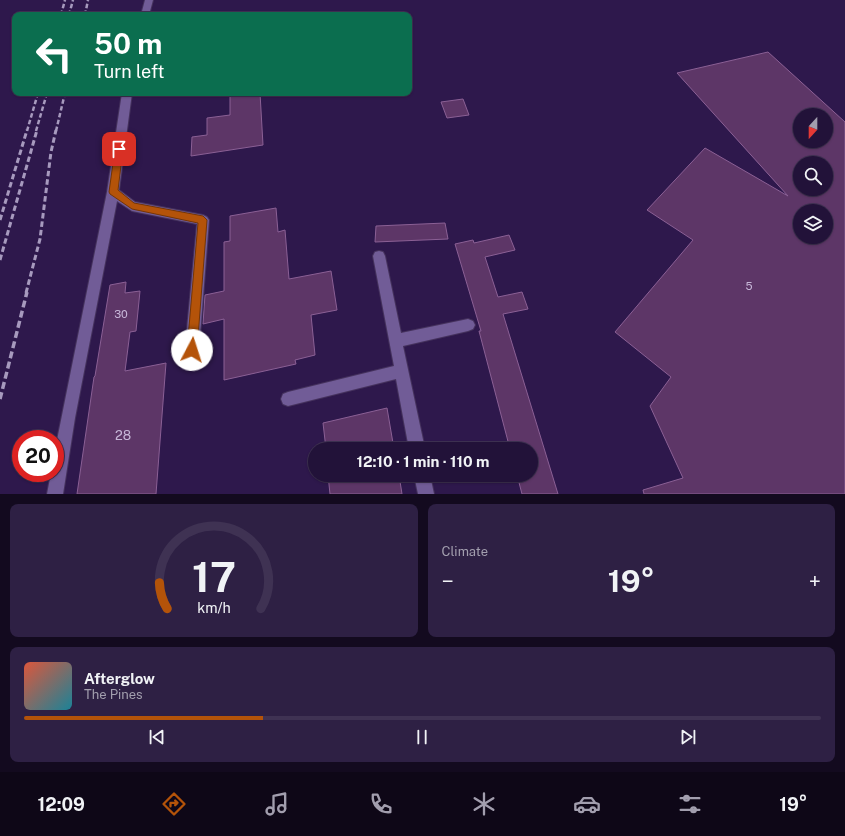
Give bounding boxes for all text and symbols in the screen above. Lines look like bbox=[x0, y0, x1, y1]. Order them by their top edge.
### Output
text: 50 m bbox=[94, 27, 162, 60]
icon: left bbox=[28, 28, 80, 80]
text: Turn left bbox=[94, 61, 164, 82]
north arrow bbox=[793, 108, 833, 148]
map controls bbox=[793, 108, 833, 244]
pin bbox=[102, 132, 136, 166]
icon: arrive bbox=[108, 138, 130, 160]
button: search bbox=[793, 156, 833, 196]
button: layers bbox=[793, 204, 833, 244]
house number: 5 bbox=[745, 280, 753, 292]
house number: 30 bbox=[114, 308, 128, 320]
position arrow bbox=[171, 329, 213, 371]
house number: 28 bbox=[115, 428, 131, 443]
speed limit sign: 20 bbox=[12, 430, 64, 482]
text: 12:10 · 1 min · 110 m bbox=[357, 453, 489, 470]
text: Climate bbox=[442, 544, 488, 559]
text: 17 bbox=[192, 551, 236, 600]
text: 19° bbox=[608, 563, 655, 599]
text: − bbox=[442, 568, 454, 594]
text: + bbox=[809, 568, 821, 594]
text: km/h bbox=[197, 598, 231, 615]
text: Afterglow bbox=[84, 670, 155, 687]
text: The Pines bbox=[84, 687, 143, 702]
icon: previous bbox=[146, 726, 168, 748]
icon: pause bbox=[411, 726, 433, 748]
icon: next bbox=[677, 726, 699, 748]
icon: directions bbox=[160, 790, 188, 818]
icon: music bbox=[263, 790, 291, 818]
icon: phone bbox=[367, 790, 395, 818]
icon: climate bbox=[470, 790, 498, 818]
icon: car bbox=[573, 790, 601, 818]
icon: filters bbox=[676, 790, 704, 818]
text: 12:09 bbox=[38, 794, 85, 815]
text: 19° bbox=[779, 794, 807, 815]

